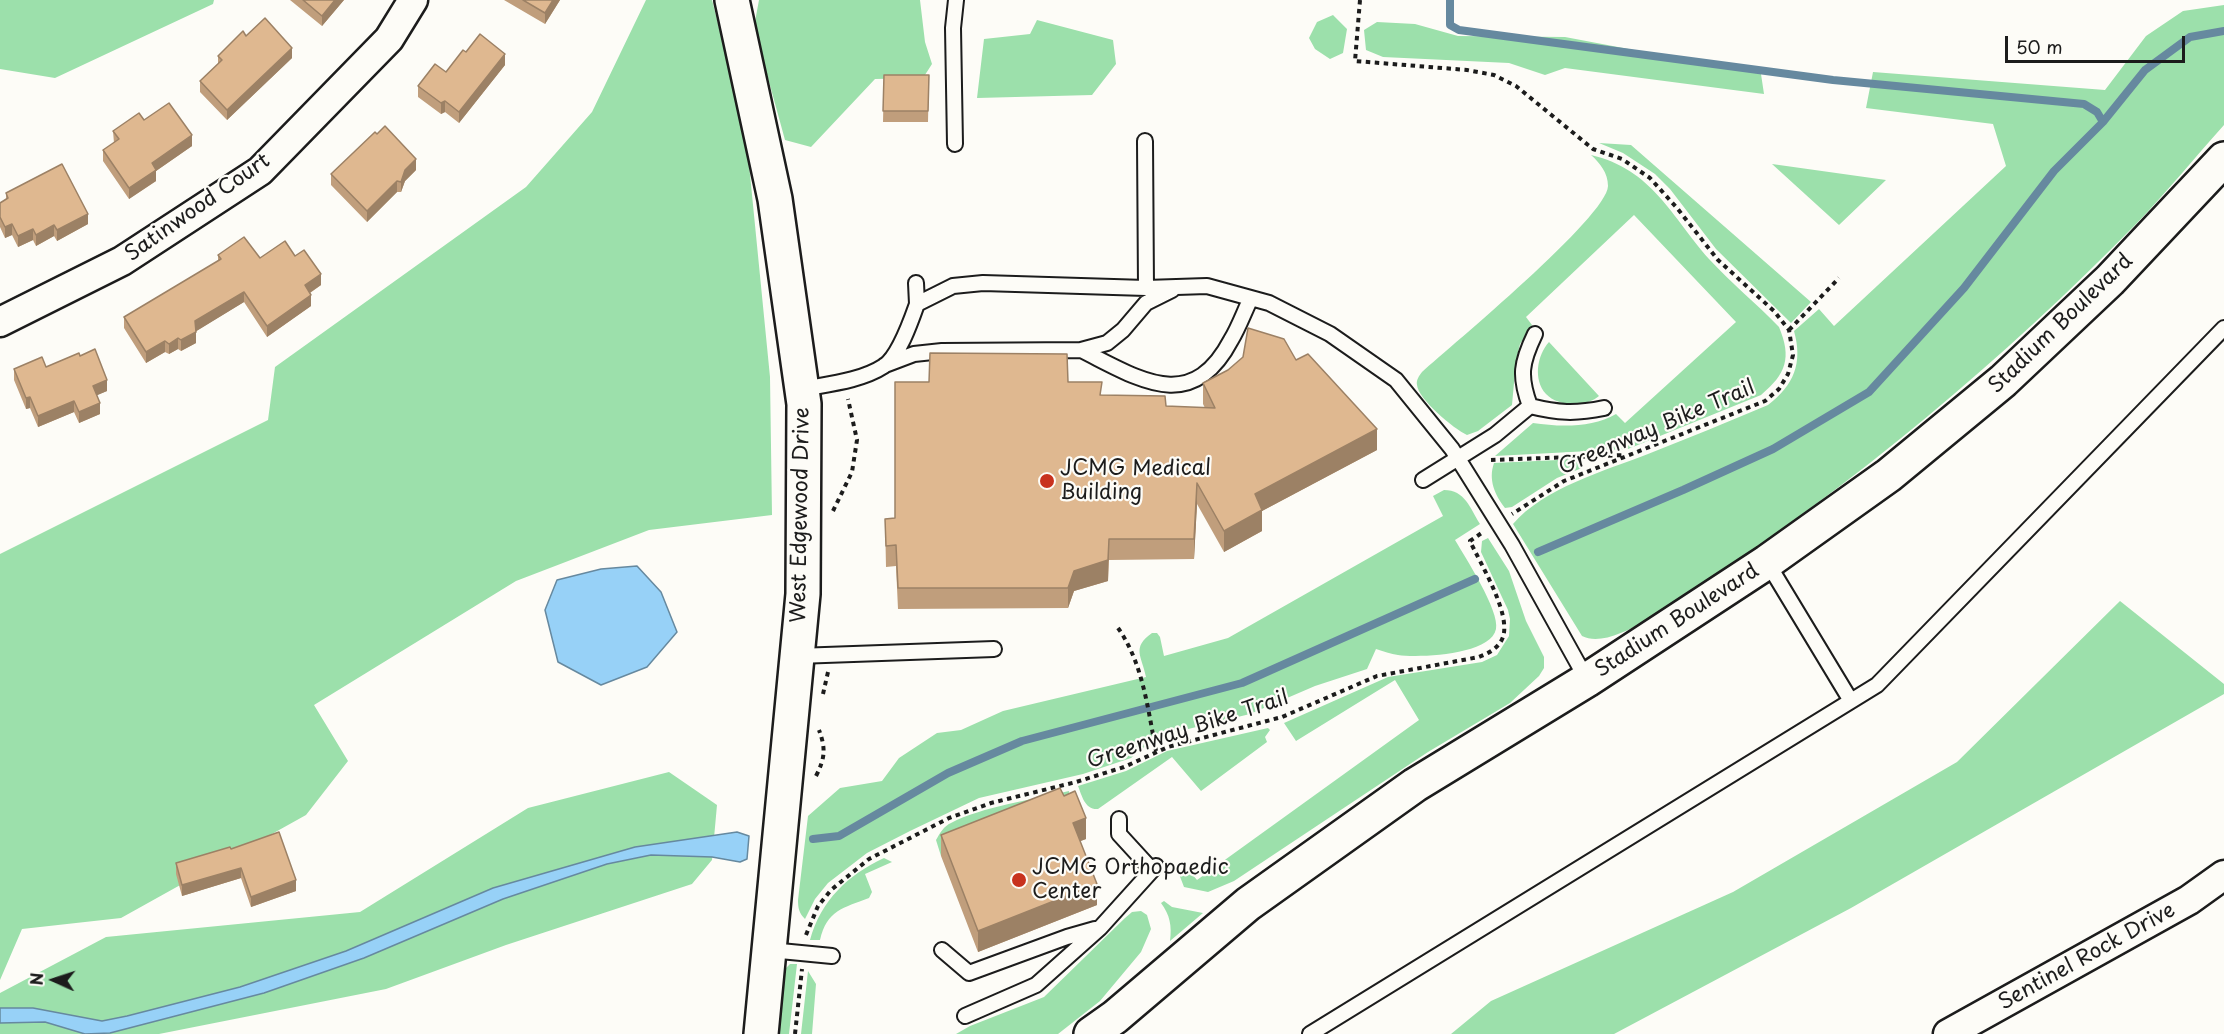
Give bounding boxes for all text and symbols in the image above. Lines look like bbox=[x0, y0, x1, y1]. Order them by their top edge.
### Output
scale bar bbox=[2008, 24, 2188, 62]
text: 50 m bbox=[2016, 33, 2063, 60]
street label: Satinwood Court bbox=[121, 149, 275, 267]
street label: Stadium Boulevard bbox=[1984, 249, 2138, 399]
street label: Greenway Bike Trail bbox=[1555, 375, 1759, 481]
street label: West Edgewood Drive bbox=[787, 407, 815, 623]
place label: JCMG Medical Building bbox=[1060, 456, 1211, 506]
marker: JCMG Medical Building bbox=[1038, 472, 1056, 490]
street label: Stadium Boulevard bbox=[1590, 559, 1764, 683]
street label: Greenway Bike Trail bbox=[1084, 685, 1292, 775]
place label: JCMG Orthopaedic Center bbox=[1032, 855, 1229, 905]
marker: JCMG Orthopaedic Center bbox=[1010, 871, 1028, 889]
street label: Sentinel Rock Drive bbox=[1994, 898, 2180, 1016]
north arrow bbox=[24, 950, 84, 1010]
text: N bbox=[24, 972, 48, 986]

